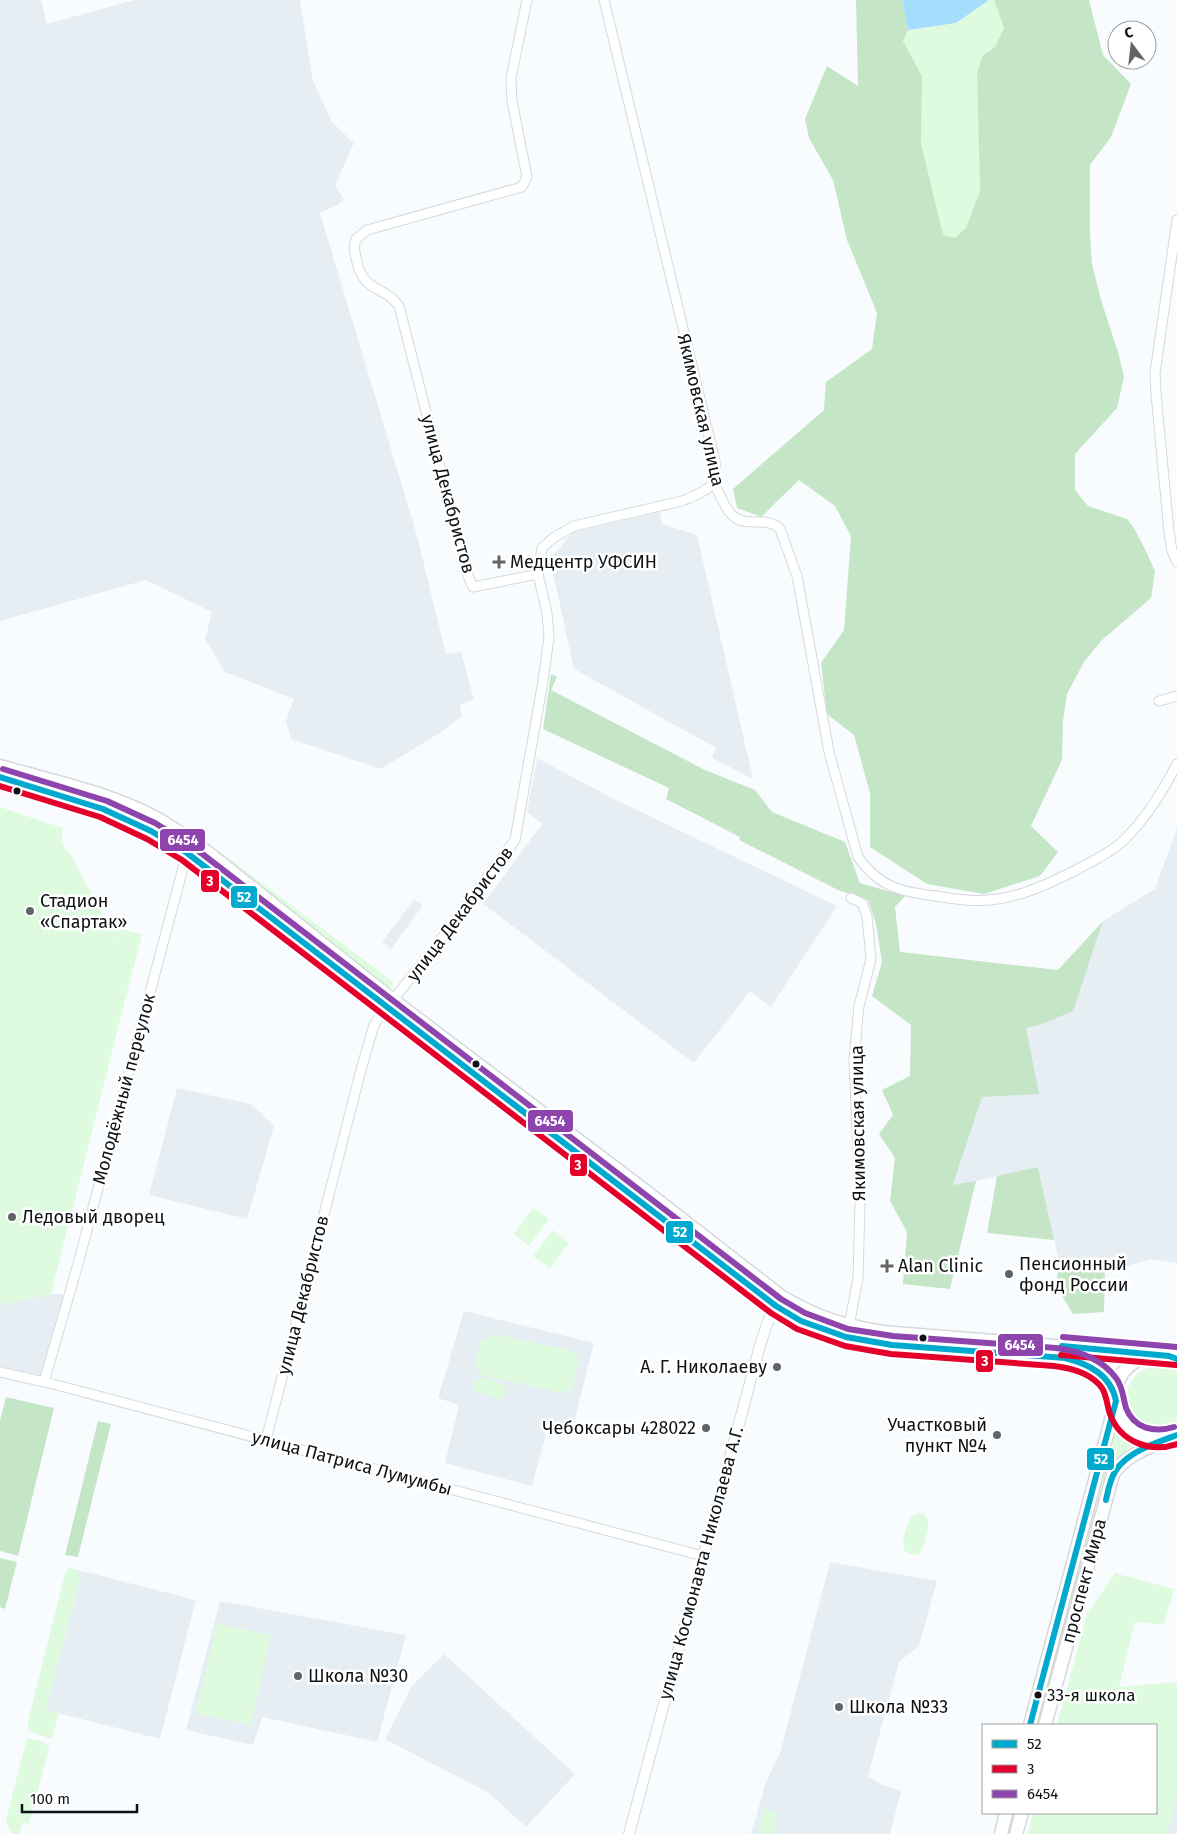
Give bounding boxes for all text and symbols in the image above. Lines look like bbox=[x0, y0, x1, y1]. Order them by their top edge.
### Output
north arrow bbox=[1107, 20, 1157, 70]
text: С bbox=[1123, 24, 1135, 42]
street label: Якимовская улица bbox=[673, 332, 729, 488]
street label: улица Декабристов bbox=[416, 412, 480, 576]
place label: Медцентр УФСИН bbox=[510, 551, 657, 573]
marker: Медцентр УФСИН bbox=[492, 555, 506, 569]
unlabelled marker bbox=[12, 786, 22, 796]
line badge: 6454 bbox=[159, 828, 206, 852]
text: 6454 bbox=[167, 832, 199, 849]
street label: улица Декабристов bbox=[402, 842, 518, 986]
line badge: 3 bbox=[200, 869, 220, 893]
text: 3 bbox=[205, 873, 214, 890]
line badge: 52 bbox=[230, 885, 258, 909]
text: 52 bbox=[237, 889, 251, 906]
place label: Стадион «Спартак» bbox=[40, 890, 128, 933]
marker: Стадион «Спартак» bbox=[24, 905, 36, 917]
street label: Молодёжный переулок bbox=[88, 990, 160, 1187]
street label: Якимовская улица bbox=[846, 1045, 870, 1201]
unlabelled marker bbox=[471, 1059, 481, 1069]
line badge: 6454 bbox=[527, 1109, 574, 1133]
text: 6454 bbox=[534, 1113, 566, 1130]
line badge: 3 bbox=[569, 1153, 588, 1177]
text: 3 bbox=[573, 1157, 582, 1174]
place label: Ледовый дворец bbox=[22, 1206, 165, 1228]
marker: Ледовый дворец bbox=[6, 1211, 18, 1223]
street label: улица Декабристов bbox=[273, 1213, 333, 1377]
line badge: 52 bbox=[665, 1220, 694, 1244]
text: 52 bbox=[673, 1224, 687, 1241]
place label: Пенсионный фонд России bbox=[1019, 1253, 1129, 1296]
place label: Alan Clinic bbox=[898, 1255, 983, 1277]
marker: Alan Clinic bbox=[880, 1259, 894, 1273]
marker: Пенсионный фонд России bbox=[1003, 1268, 1015, 1280]
unlabelled marker bbox=[918, 1333, 928, 1343]
line badge: 6454 bbox=[997, 1333, 1044, 1357]
text: 6454 bbox=[1004, 1337, 1036, 1354]
line badge: 3 bbox=[975, 1349, 994, 1373]
text: 3 bbox=[980, 1353, 989, 1370]
place label: А. Г. Николаеву bbox=[640, 1356, 767, 1378]
marker: А. Г. Николаеву bbox=[771, 1361, 783, 1373]
place label: Участковый пункт №4 bbox=[888, 1414, 987, 1457]
place label: Чебоксары 428022 bbox=[542, 1417, 696, 1439]
marker: Чебоксары 428022 bbox=[700, 1422, 712, 1434]
street label: улица Космонавта Николаева А.Г. bbox=[654, 1424, 748, 1702]
street label: улица Патриса Лумумбы bbox=[250, 1426, 454, 1500]
marker: Участковый пункт №4 bbox=[991, 1429, 1003, 1441]
line badge: 52 bbox=[1086, 1447, 1115, 1471]
text: 52 bbox=[1094, 1451, 1108, 1468]
street label: проспект Мира bbox=[1057, 1516, 1111, 1646]
place label: Школа №30 bbox=[308, 1665, 408, 1687]
marker: Школа №30 bbox=[292, 1670, 304, 1682]
place label: 33-я школа bbox=[1047, 1685, 1135, 1706]
marker: 33-я школа bbox=[1033, 1690, 1043, 1700]
place label: Школа №33 bbox=[849, 1696, 948, 1718]
marker: Школа №33 bbox=[833, 1701, 845, 1713]
legend bbox=[982, 1724, 1157, 1814]
text: 52 bbox=[1027, 1735, 1042, 1753]
text: 3 bbox=[1027, 1760, 1035, 1778]
scale bar bbox=[22, 1782, 138, 1814]
text: 6454 bbox=[1027, 1785, 1058, 1803]
text: 100 m bbox=[30, 1790, 70, 1808]

